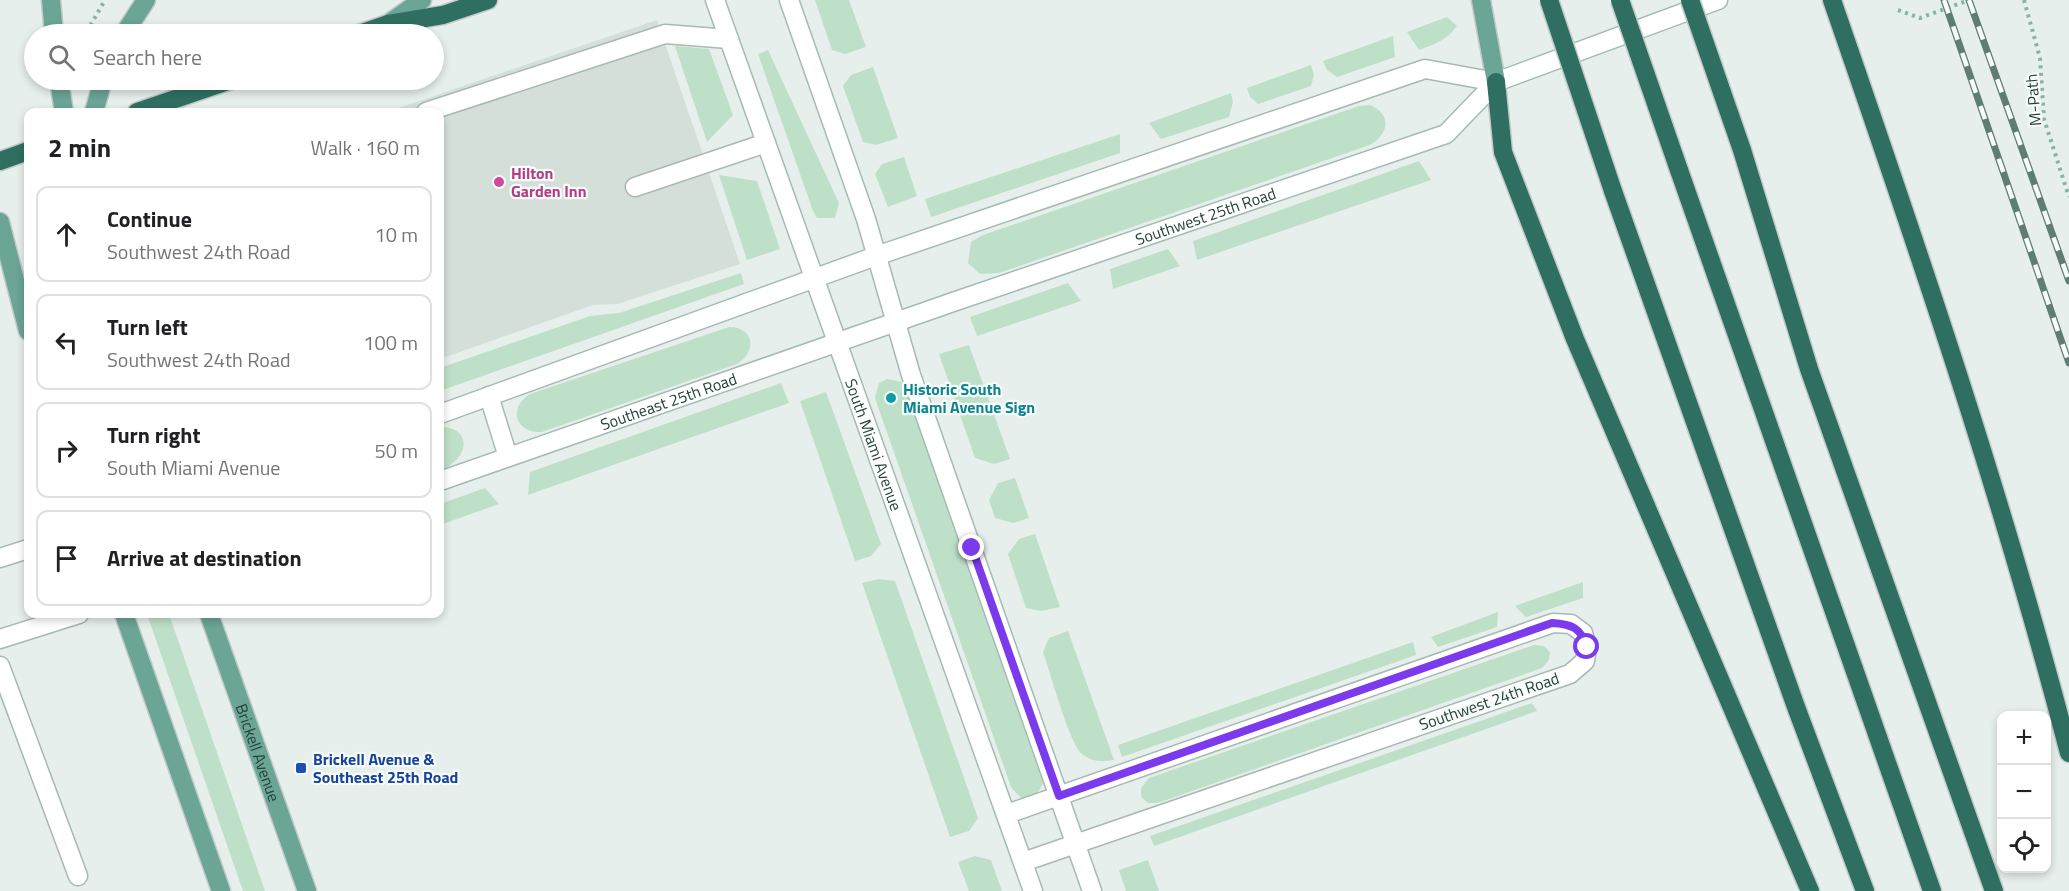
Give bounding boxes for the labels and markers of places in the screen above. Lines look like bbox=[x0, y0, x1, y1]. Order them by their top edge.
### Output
place label: Hilton Garden Inn bbox=[511, 161, 587, 203]
marker: Hilton Garden Inn bbox=[492, 175, 506, 189]
place label: Historic South Miami Avenue Sign bbox=[903, 377, 1035, 419]
marker: Historic South Miami Avenue Sign bbox=[884, 391, 898, 405]
place label: Brickell Avenue & Southeast 25th Road bbox=[313, 747, 458, 789]
marker: Brickell Avenue & Southeast 25th Road bbox=[294, 761, 308, 775]

